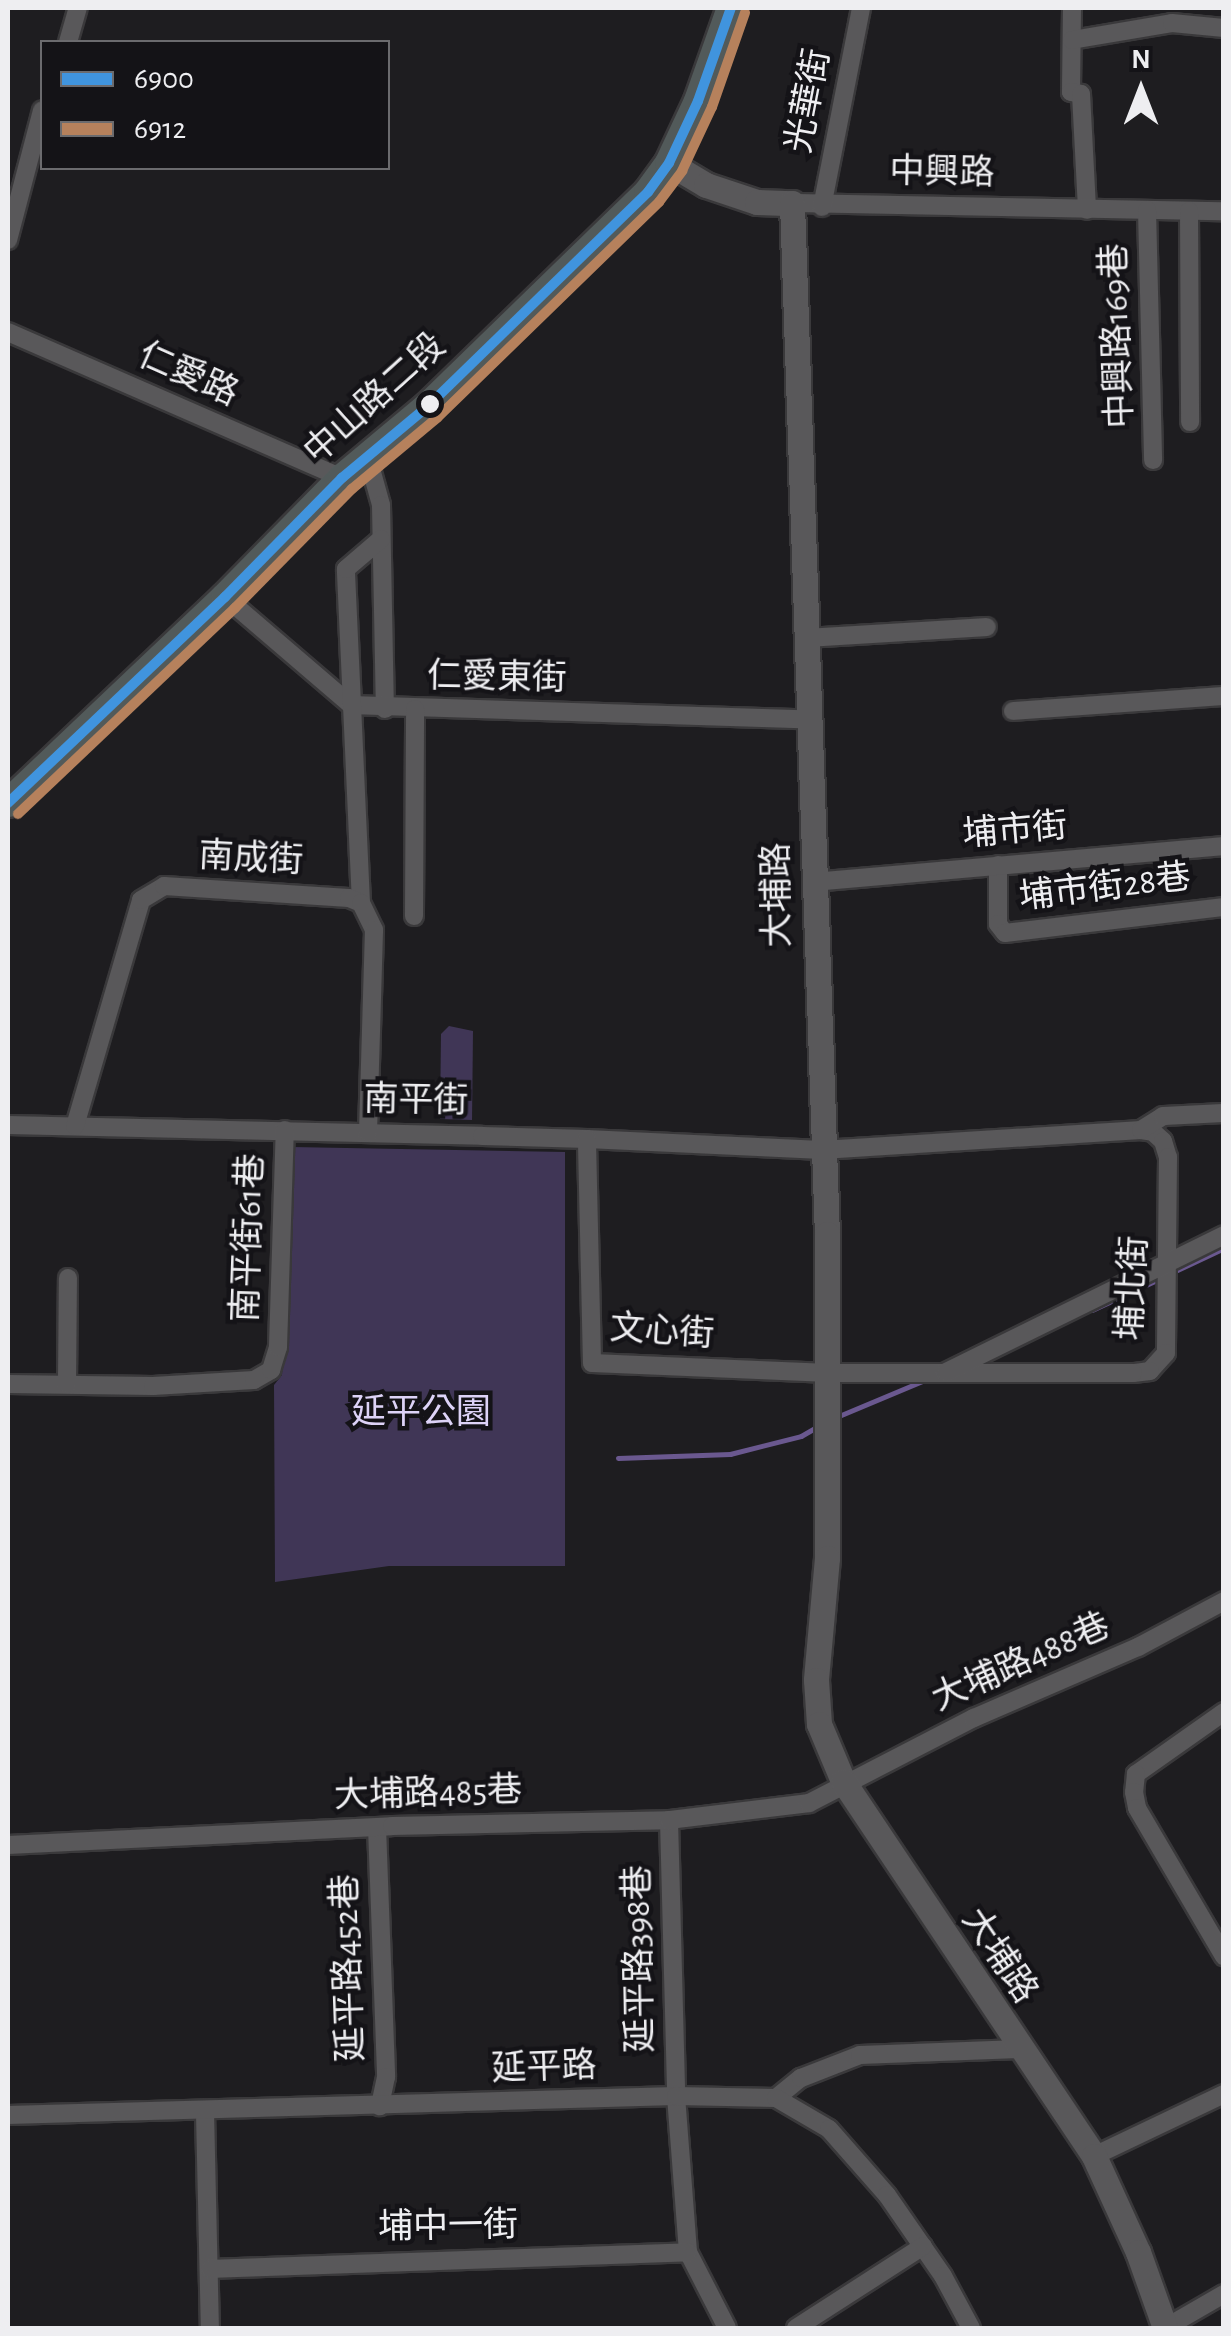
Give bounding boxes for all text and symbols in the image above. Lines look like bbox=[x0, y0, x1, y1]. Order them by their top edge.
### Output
legend bbox=[40, 40, 390, 170]
north arrow bbox=[1091, 40, 1191, 140]
street label: 光華街 bbox=[778, 45, 840, 157]
text: N bbox=[1131, 46, 1151, 74]
text: 6900 bbox=[134, 64, 194, 94]
text: 6912 bbox=[134, 114, 186, 144]
street label: 中興路 bbox=[889, 151, 995, 195]
street label: 中興路169巷 bbox=[1094, 243, 1142, 429]
street label: 中山路二段 bbox=[296, 325, 454, 473]
street label: 仁愛路 bbox=[131, 334, 245, 416]
unlabelled marker bbox=[420, 394, 440, 414]
street label: 仁愛東街 bbox=[427, 656, 567, 700]
street label: 埔市街 bbox=[961, 806, 1069, 856]
street label: 南成街 bbox=[197, 835, 305, 883]
street label: 大埔路 bbox=[756, 842, 800, 948]
street label: 埔市街28巷 bbox=[1017, 857, 1193, 919]
street label: 南平街 bbox=[363, 1079, 469, 1123]
street label: 南平街61巷 bbox=[225, 1153, 273, 1323]
street label: 埔北街 bbox=[1109, 1234, 1157, 1342]
street label: 文心街 bbox=[608, 1307, 716, 1357]
park label: 延平公園 bbox=[351, 1392, 491, 1434]
street label: 大埔路488巷 bbox=[926, 1605, 1116, 1721]
street label: 大埔路485巷 bbox=[333, 1770, 523, 1818]
street label: 延平路398巷 bbox=[617, 1865, 663, 2053]
street label: 延平路452巷 bbox=[325, 1874, 373, 2062]
street label: 大埔路 bbox=[952, 1901, 1046, 2011]
street label: 延平路 bbox=[491, 2045, 597, 2091]
street label: 埔中一街 bbox=[378, 2205, 518, 2249]

